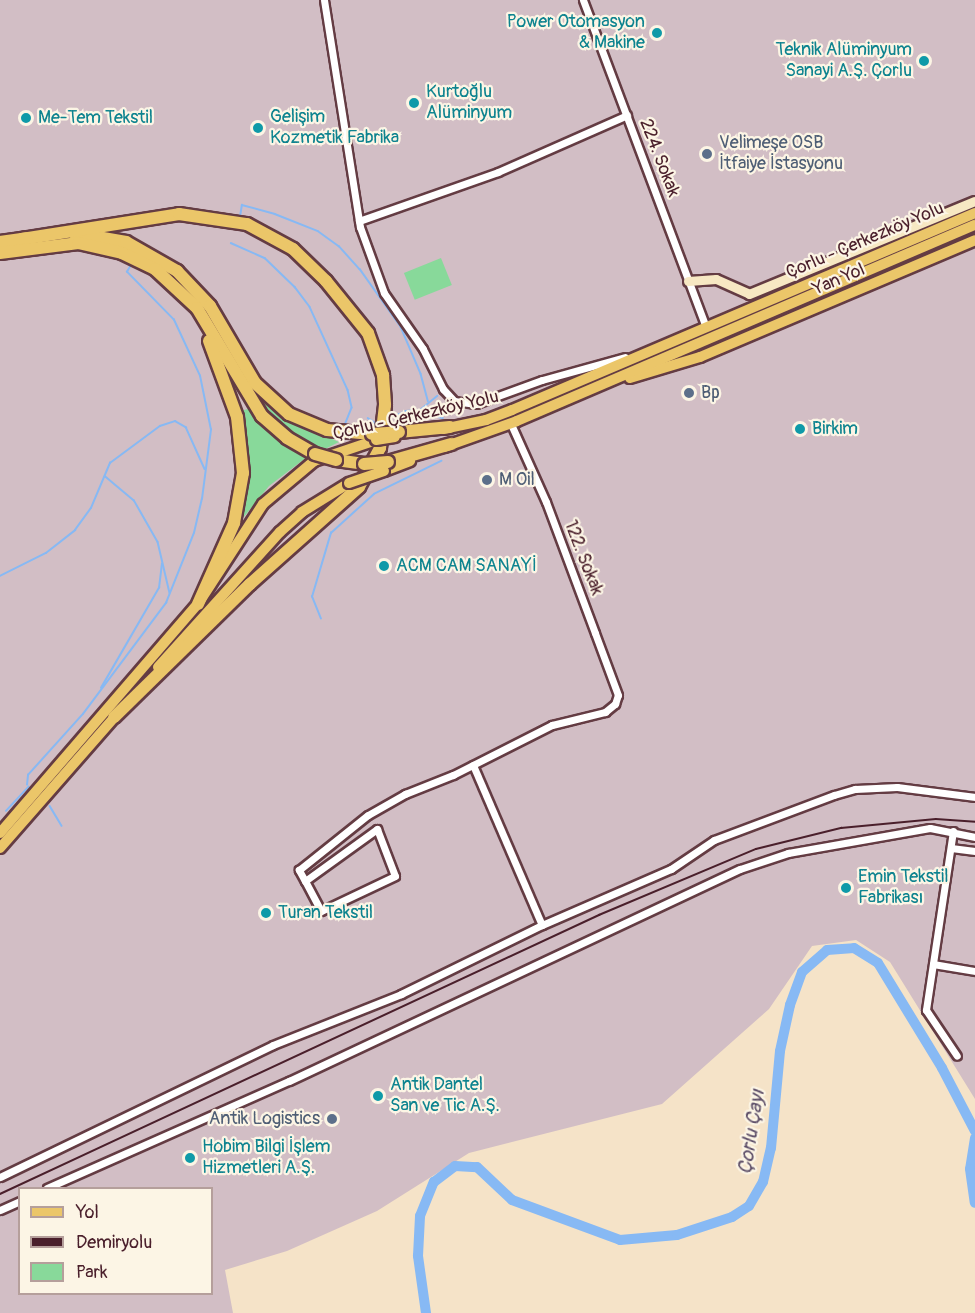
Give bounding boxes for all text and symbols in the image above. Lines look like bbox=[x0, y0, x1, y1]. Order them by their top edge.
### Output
place label: Power Otomasyon & Makine bbox=[507, 12, 645, 54]
marker: Power Otomasyon & Makine bbox=[650, 26, 664, 40]
place label: Teknik Alüminyum Sanayi A.Ş. Çorlu bbox=[776, 40, 912, 82]
marker: Teknik Alüminyum Sanayi A.Ş. Çorlu bbox=[917, 54, 931, 68]
place label: Kurtoğlu Alüminyum bbox=[426, 82, 512, 124]
marker: Kurtoğlu Alüminyum bbox=[407, 96, 421, 110]
place label: Me-Tem Tekstil bbox=[38, 107, 153, 129]
place label: Gelişim Kozmetik Fabrika bbox=[270, 107, 399, 150]
marker: Me-Tem Tekstil bbox=[19, 111, 33, 125]
street label: 224. Sokak bbox=[634, 116, 684, 200]
marker: Gelişim Kozmetik Fabrika bbox=[251, 121, 265, 135]
place label: Velimeşe OSB İtfaiye İstasyonu bbox=[719, 133, 843, 176]
marker: Velimeşe OSB İtfaiye İstasyonu bbox=[700, 147, 714, 161]
street label: Çorlu - Çerkezköy Yolu bbox=[783, 198, 947, 284]
street label: Yan Yol bbox=[810, 259, 868, 301]
place label: Bp bbox=[701, 382, 720, 404]
street label: Çorlu - Çerkezköy Yolu bbox=[331, 386, 501, 446]
marker: Bp bbox=[682, 386, 696, 400]
place label: Birkim bbox=[812, 418, 858, 440]
marker: Birkim bbox=[793, 422, 807, 436]
place label: M Oil bbox=[499, 469, 535, 491]
marker: M Oil bbox=[480, 473, 494, 487]
street label: 122. Sokak bbox=[559, 517, 607, 599]
place label: ACM CAM SANAYİ bbox=[396, 555, 537, 577]
marker: ACM CAM SANAYİ bbox=[377, 559, 391, 573]
place label: Emin Tekstil Fabrikası bbox=[858, 867, 949, 910]
marker: Emin Tekstil Fabrikası bbox=[839, 881, 853, 895]
place label: Turan Tekstil bbox=[278, 902, 373, 924]
marker: Turan Tekstil bbox=[259, 906, 273, 920]
place label: Antik Dantel San ve Tic A.Ş. bbox=[390, 1075, 500, 1118]
water label: Çorlu Çayı bbox=[732, 1088, 770, 1176]
marker: Antik Dantel San ve Tic A.Ş. bbox=[371, 1089, 385, 1103]
place label: Antik Logistics bbox=[209, 1108, 320, 1130]
marker: Antik Logistics bbox=[325, 1112, 339, 1126]
place label: Hobim Bilgi İşlem Hizmetleri A.Ş. bbox=[202, 1137, 330, 1180]
marker: Hobim Bilgi İşlem Hizmetleri A.Ş. bbox=[183, 1151, 197, 1165]
legend bbox=[18, 1187, 213, 1295]
text: Yol bbox=[76, 1201, 99, 1224]
text: Demiryolu bbox=[76, 1231, 152, 1254]
text: Park bbox=[76, 1261, 108, 1284]

